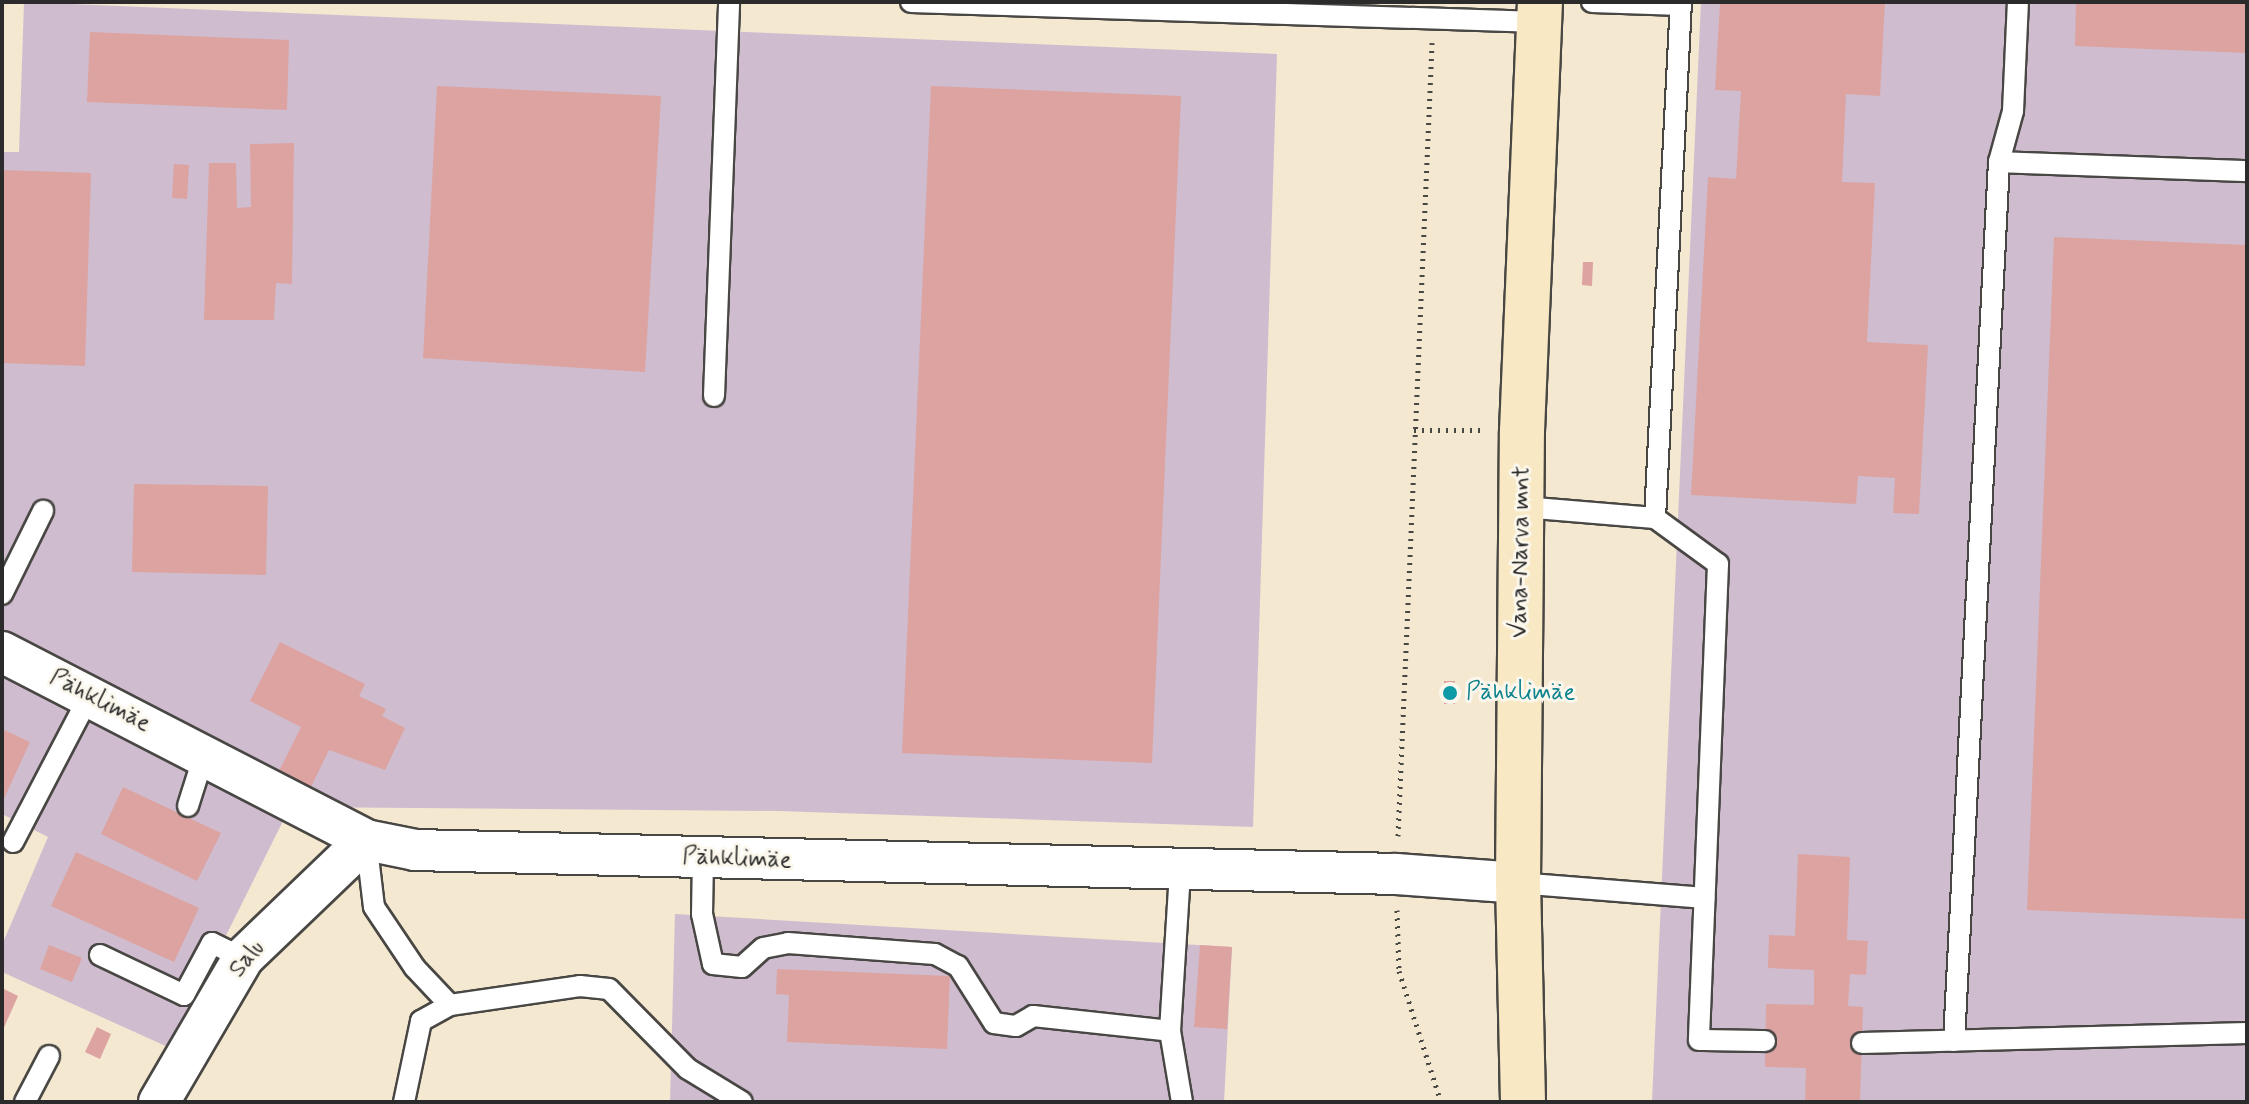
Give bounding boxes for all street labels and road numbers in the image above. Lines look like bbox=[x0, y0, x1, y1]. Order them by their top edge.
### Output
street label: Vana-Narva mnt bbox=[1505, 466, 1537, 638]
street label: Pähklimäe bbox=[45, 663, 155, 739]
street label: Pähklimäe bbox=[682, 843, 792, 875]
street label: Salu bbox=[223, 934, 271, 984]

